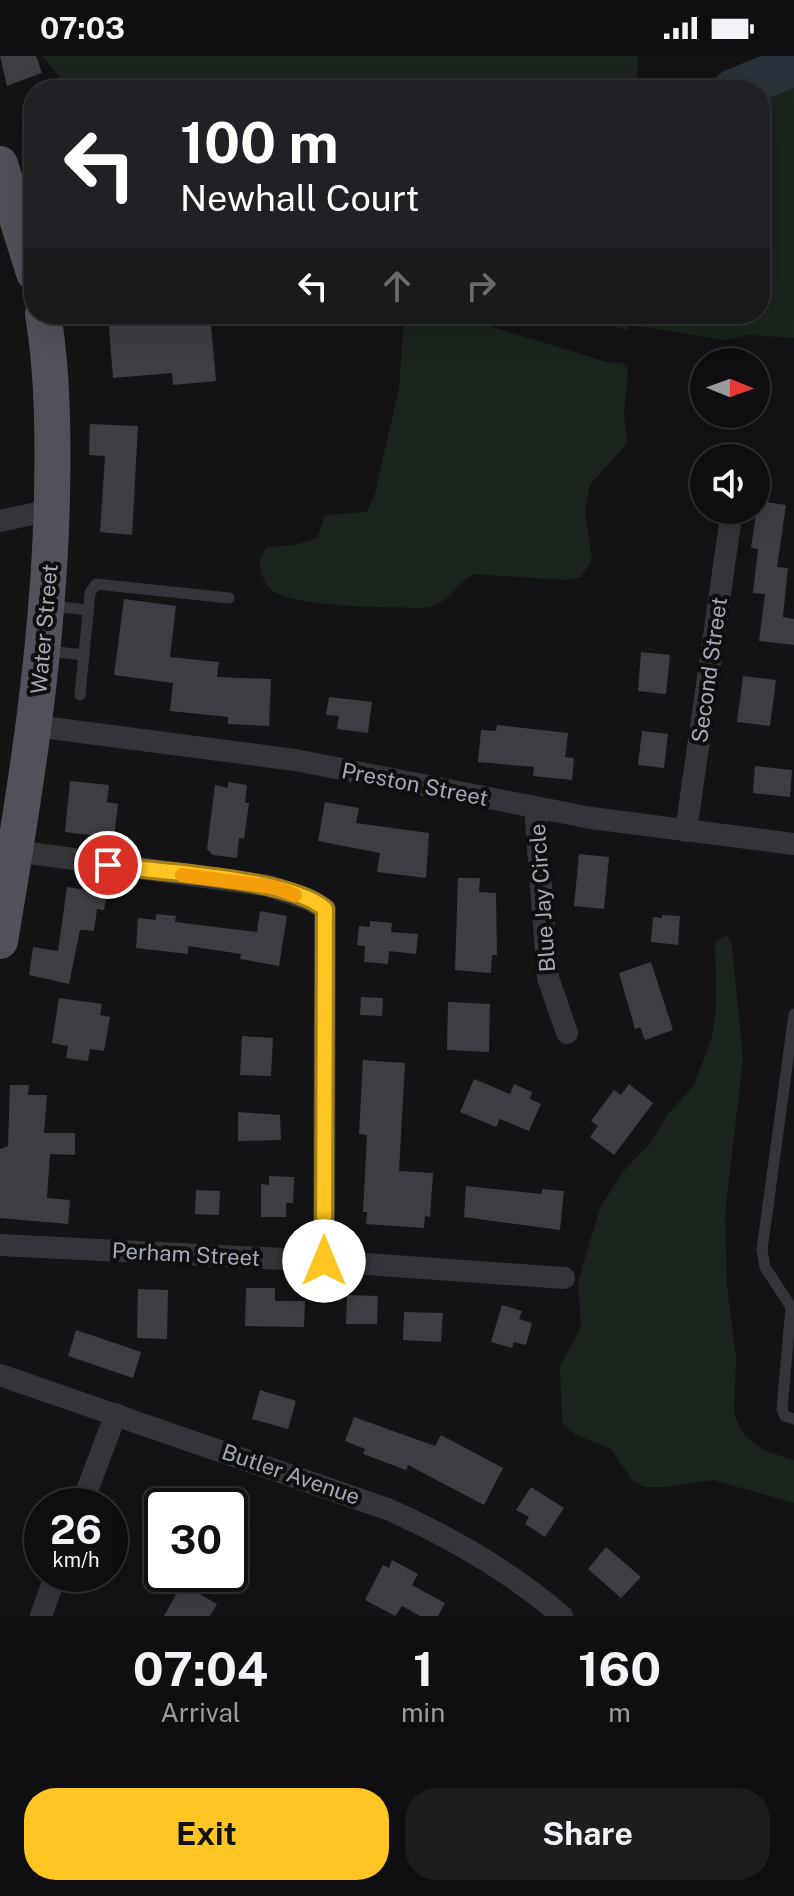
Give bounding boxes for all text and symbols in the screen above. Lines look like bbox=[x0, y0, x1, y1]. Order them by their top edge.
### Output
text: 07:03 bbox=[40, 10, 125, 46]
text: 100 m bbox=[180, 110, 339, 176]
icon: left bbox=[48, 112, 152, 216]
text: Newhall Court bbox=[180, 177, 419, 219]
icon: left bbox=[291, 264, 335, 308]
icon: ahead bbox=[375, 264, 419, 308]
icon: right bbox=[459, 264, 503, 308]
north arrow bbox=[690, 348, 770, 428]
map controls bbox=[690, 348, 770, 524]
button: sound bbox=[690, 444, 770, 524]
street label: Water Street bbox=[25, 563, 63, 695]
street label: Second Street bbox=[686, 595, 732, 745]
street label: Preston Street bbox=[340, 757, 490, 811]
street label: Blue Jay Circle bbox=[524, 823, 560, 973]
pin bbox=[74, 831, 142, 899]
icon: arrive bbox=[86, 843, 130, 887]
position arrow bbox=[282, 1219, 366, 1303]
street label: Perham Street bbox=[111, 1237, 261, 1271]
street label: Butler Avenue bbox=[219, 1438, 363, 1510]
speed limit sign: 30 bbox=[144, 1488, 248, 1592]
text: 26 bbox=[50, 1506, 102, 1553]
text: km/h bbox=[52, 1548, 100, 1572]
text: 07:04 bbox=[133, 1640, 268, 1697]
text: 1 bbox=[413, 1640, 433, 1697]
text: 160 bbox=[578, 1640, 661, 1697]
text: Arrival bbox=[160, 1697, 241, 1728]
text: min bbox=[401, 1697, 445, 1728]
text: m bbox=[608, 1697, 631, 1728]
button: Exit bbox=[24, 1788, 389, 1880]
button: Share bbox=[405, 1788, 770, 1880]

